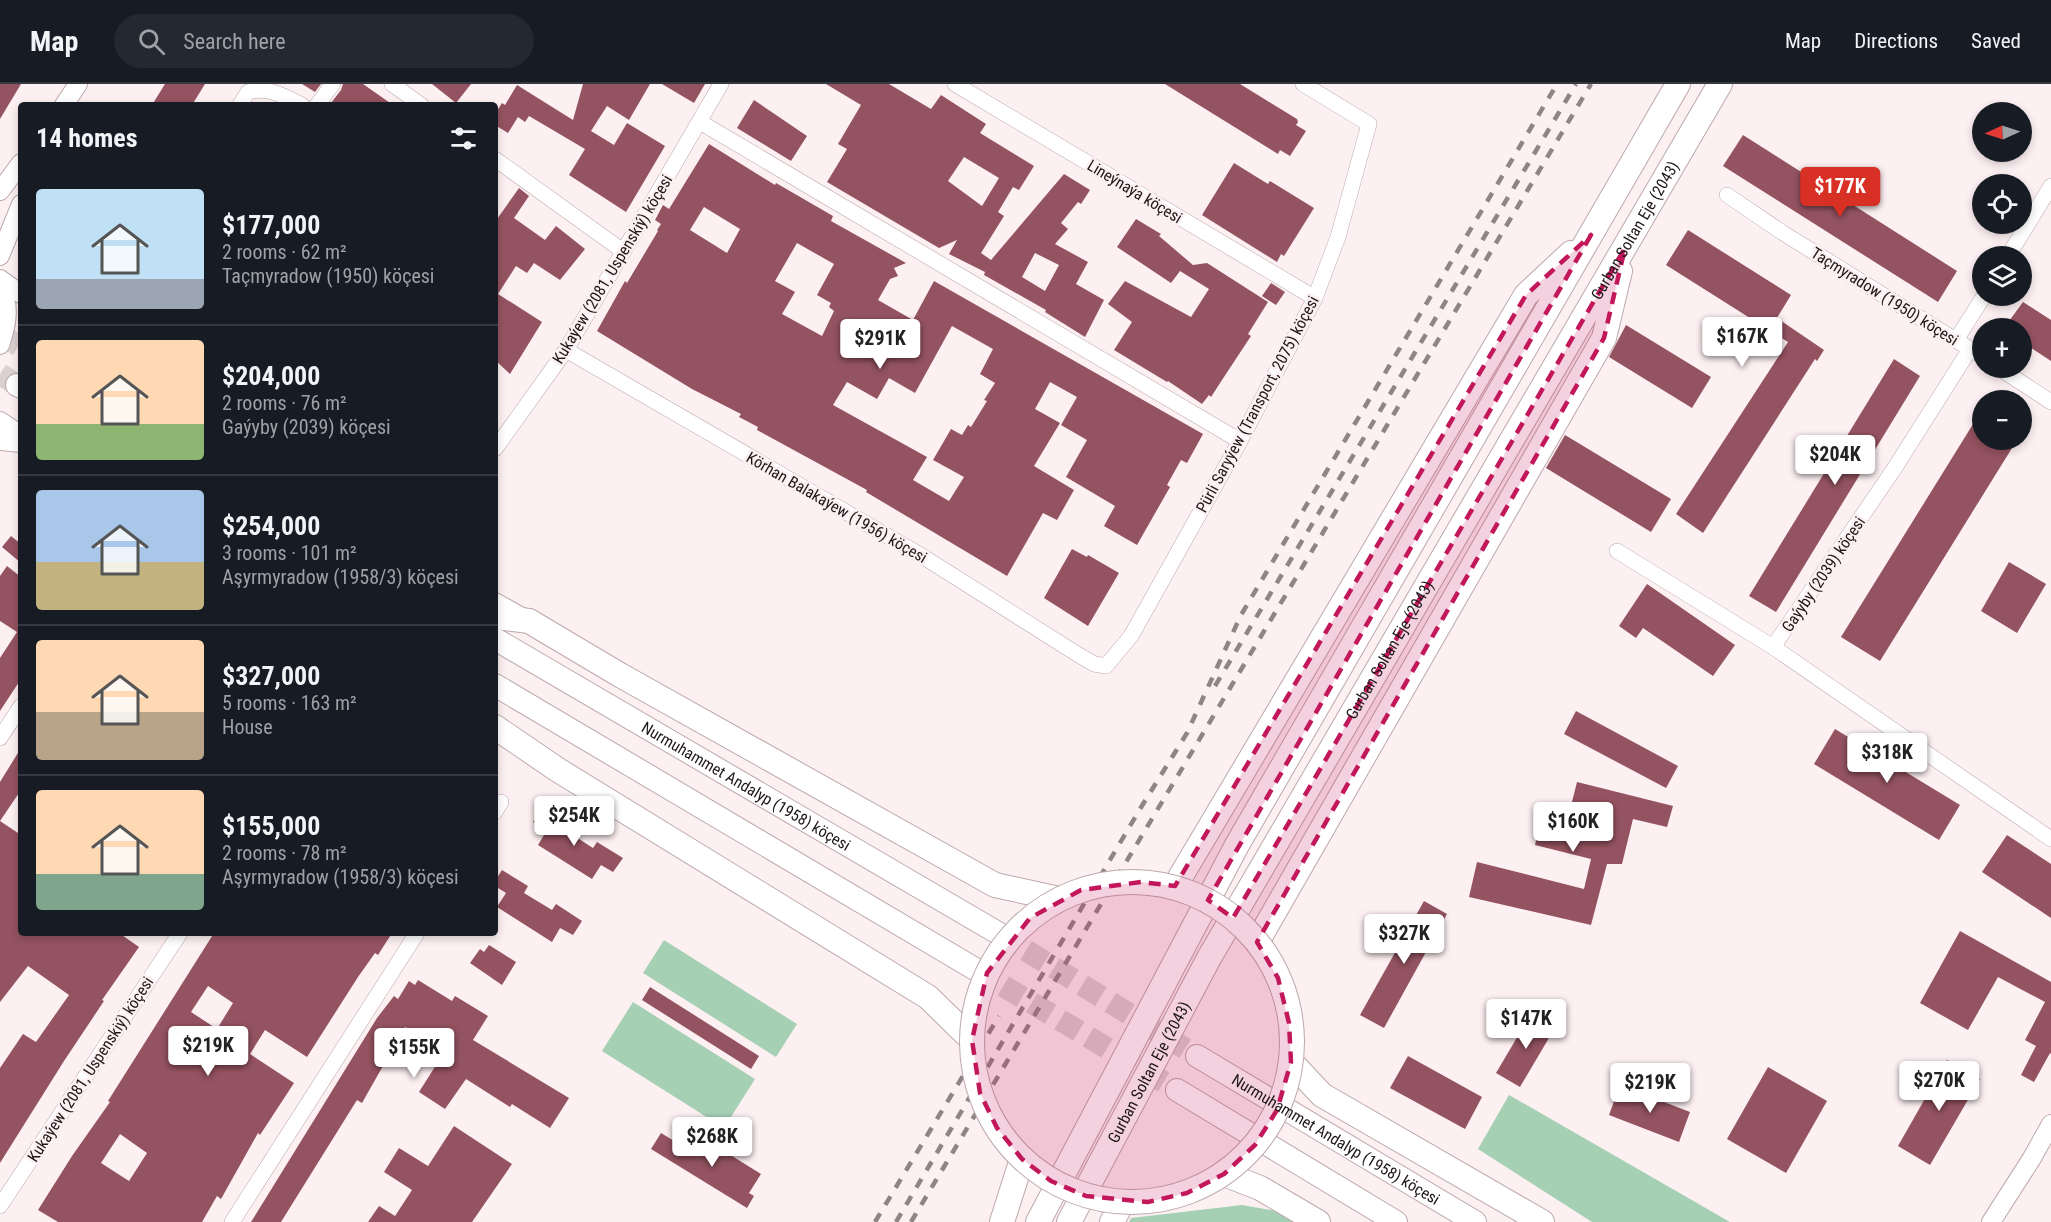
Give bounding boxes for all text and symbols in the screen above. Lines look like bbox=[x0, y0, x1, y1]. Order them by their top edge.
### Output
search box bbox=[114, 14, 534, 68]
text: Map bbox=[30, 25, 78, 58]
icon: search bbox=[135, 25, 168, 58]
text: Search here bbox=[183, 29, 286, 54]
text: Map bbox=[1785, 29, 1821, 53]
text: Directions bbox=[1854, 29, 1938, 53]
text: Saved bbox=[1971, 29, 2021, 53]
north arrow bbox=[1972, 102, 2032, 162]
map controls bbox=[1972, 102, 2032, 450]
icon: filters bbox=[447, 122, 480, 155]
text: 14 homes bbox=[36, 123, 138, 153]
street label: Lineýnaýa köçesi bbox=[1084, 156, 1186, 227]
street label: Gurban Soltan Eje (2043) bbox=[1587, 158, 1683, 303]
pin: $177K bbox=[1798, 167, 1882, 218]
street label: Kukaýew (2081, Uspenskiý) köçesi bbox=[548, 171, 676, 367]
text: $177K bbox=[1814, 174, 1866, 198]
button: locate bbox=[1972, 174, 2032, 234]
text: $177,000 bbox=[222, 210, 320, 240]
icon: home bbox=[84, 213, 156, 285]
text: 2 rooms · 62 m² bbox=[222, 240, 347, 264]
street label: Taçmyradow (1950) köçesi bbox=[1808, 243, 1962, 350]
button: layers bbox=[1972, 246, 2032, 306]
text: Taçmyradow (1950) köçesi bbox=[222, 264, 434, 288]
street label: Pürli Saryýew (Transport, 2075) köçesi bbox=[1192, 293, 1323, 516]
pin: $167K bbox=[1700, 317, 1784, 368]
button: + bbox=[1972, 318, 2032, 378]
pin: $291K bbox=[838, 319, 922, 370]
text: $167K bbox=[1716, 324, 1768, 348]
text: $291K bbox=[854, 326, 906, 350]
text: $204,000 bbox=[222, 361, 320, 391]
icon: home bbox=[84, 364, 156, 436]
button: − bbox=[1972, 390, 2032, 450]
text: 2 rooms · 76 m² bbox=[222, 391, 347, 415]
text: Gaýyby (2039) köçesi bbox=[222, 415, 391, 439]
pin: $204K bbox=[1793, 435, 1877, 486]
text: $204K bbox=[1809, 442, 1861, 466]
street label: Körhan Balakaýew (1956) köçesi bbox=[743, 448, 930, 567]
text: $254,000 bbox=[222, 511, 320, 541]
street label: Gaýyby (2039) köçesi bbox=[1778, 513, 1869, 636]
icon: home bbox=[84, 514, 156, 586]
text: 3 rooms · 101 m² bbox=[222, 541, 357, 565]
text: Aşyrmyradow (1958/3) köçesi bbox=[222, 565, 459, 589]
street label: Gurban Soltan Eje (2043) bbox=[1342, 577, 1438, 723]
text: $327,000 bbox=[222, 661, 320, 691]
icon: home bbox=[84, 664, 156, 736]
text: 5 rooms · 163 m² bbox=[222, 691, 357, 715]
text: House bbox=[222, 715, 273, 739]
street label: Nurmuhammet Andalyp (1958) köçesi bbox=[638, 718, 854, 855]
pin: $318K bbox=[1845, 733, 1929, 784]
text: $318K bbox=[1861, 740, 1913, 764]
pin: $254K bbox=[532, 796, 616, 847]
pin: $160K bbox=[1531, 802, 1615, 853]
text: $254K bbox=[548, 803, 600, 827]
text: $160K bbox=[1547, 809, 1599, 833]
text: $155,000 bbox=[222, 811, 320, 841]
icon: home bbox=[84, 814, 156, 886]
text: 2 rooms · 78 m² bbox=[222, 841, 347, 865]
text: Aşyrmyradow (1958/3) köçesi bbox=[222, 865, 459, 889]
pin: $327K bbox=[1362, 914, 1446, 965]
text: $327K bbox=[1378, 921, 1430, 945]
street label: Kukaýew (2081, Uspenskiý) köçesi bbox=[23, 973, 157, 1165]
street label: Gurban Soltan Eje (2043) bbox=[1104, 998, 1194, 1146]
pin: $147K bbox=[1484, 999, 1568, 1050]
text: $147K bbox=[1500, 1006, 1552, 1030]
pin: $219K bbox=[166, 1026, 250, 1077]
pin: $155K bbox=[372, 1028, 456, 1079]
text: $219K bbox=[182, 1033, 234, 1057]
text: $155K bbox=[388, 1035, 440, 1059]
pin: $270K bbox=[1897, 1061, 1981, 1112]
pin: $219K bbox=[1608, 1063, 1692, 1114]
text: $270K bbox=[1913, 1068, 1965, 1092]
street label: Nurmuhammet Andalyp (1958) köçesi bbox=[1228, 1070, 1443, 1209]
text: $219K bbox=[1624, 1070, 1676, 1094]
pin: $268K bbox=[670, 1117, 754, 1168]
text: $268K bbox=[686, 1124, 738, 1148]

